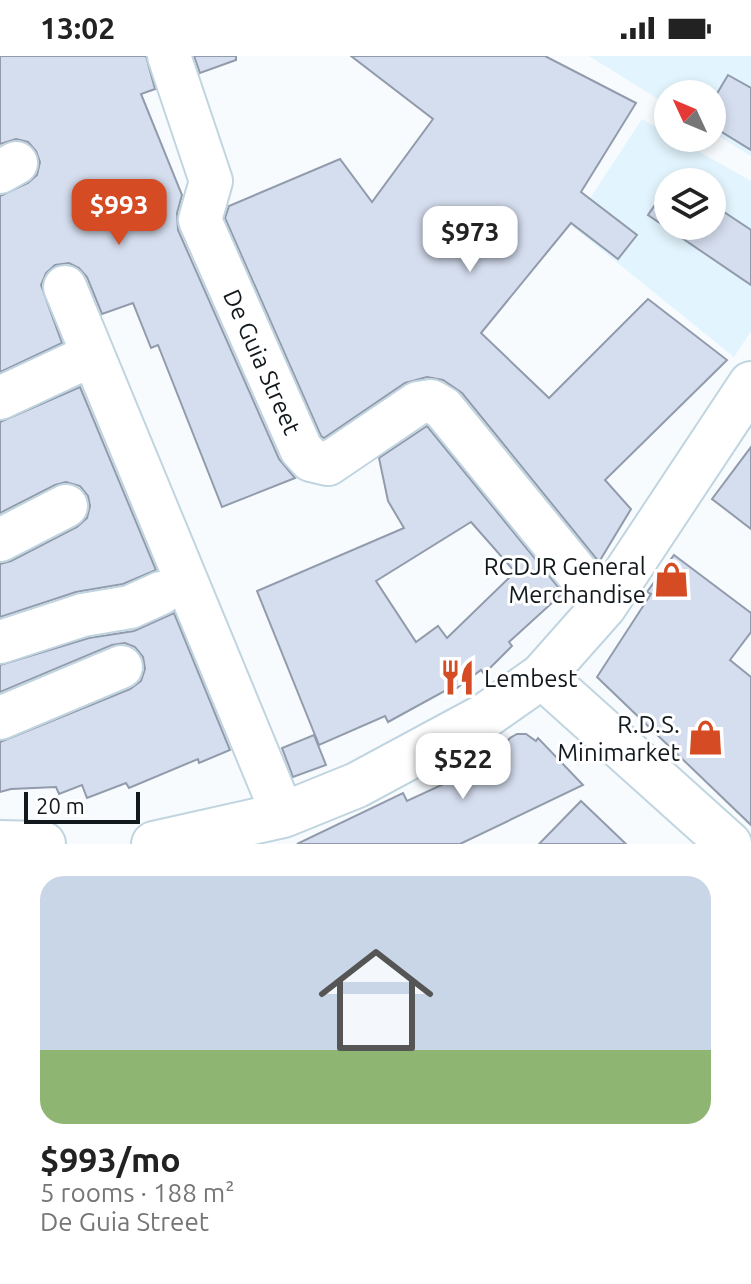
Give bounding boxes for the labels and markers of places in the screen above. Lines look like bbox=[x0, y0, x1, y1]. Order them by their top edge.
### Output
pin: $993 bbox=[72, 179, 166, 247]
pin: $973 bbox=[423, 206, 517, 274]
place label: RCDJR General Merchandise bbox=[484, 553, 646, 608]
shop icon: RCDJR General Merchandise bbox=[653, 561, 691, 599]
restaurant icon: Lembest bbox=[439, 659, 477, 697]
place label: Lembest bbox=[484, 665, 578, 692]
place label: R.D.S. Minimarket bbox=[557, 711, 681, 766]
shop icon: R.D.S. Minimarket bbox=[687, 719, 725, 757]
pin: $522 bbox=[416, 733, 510, 801]

